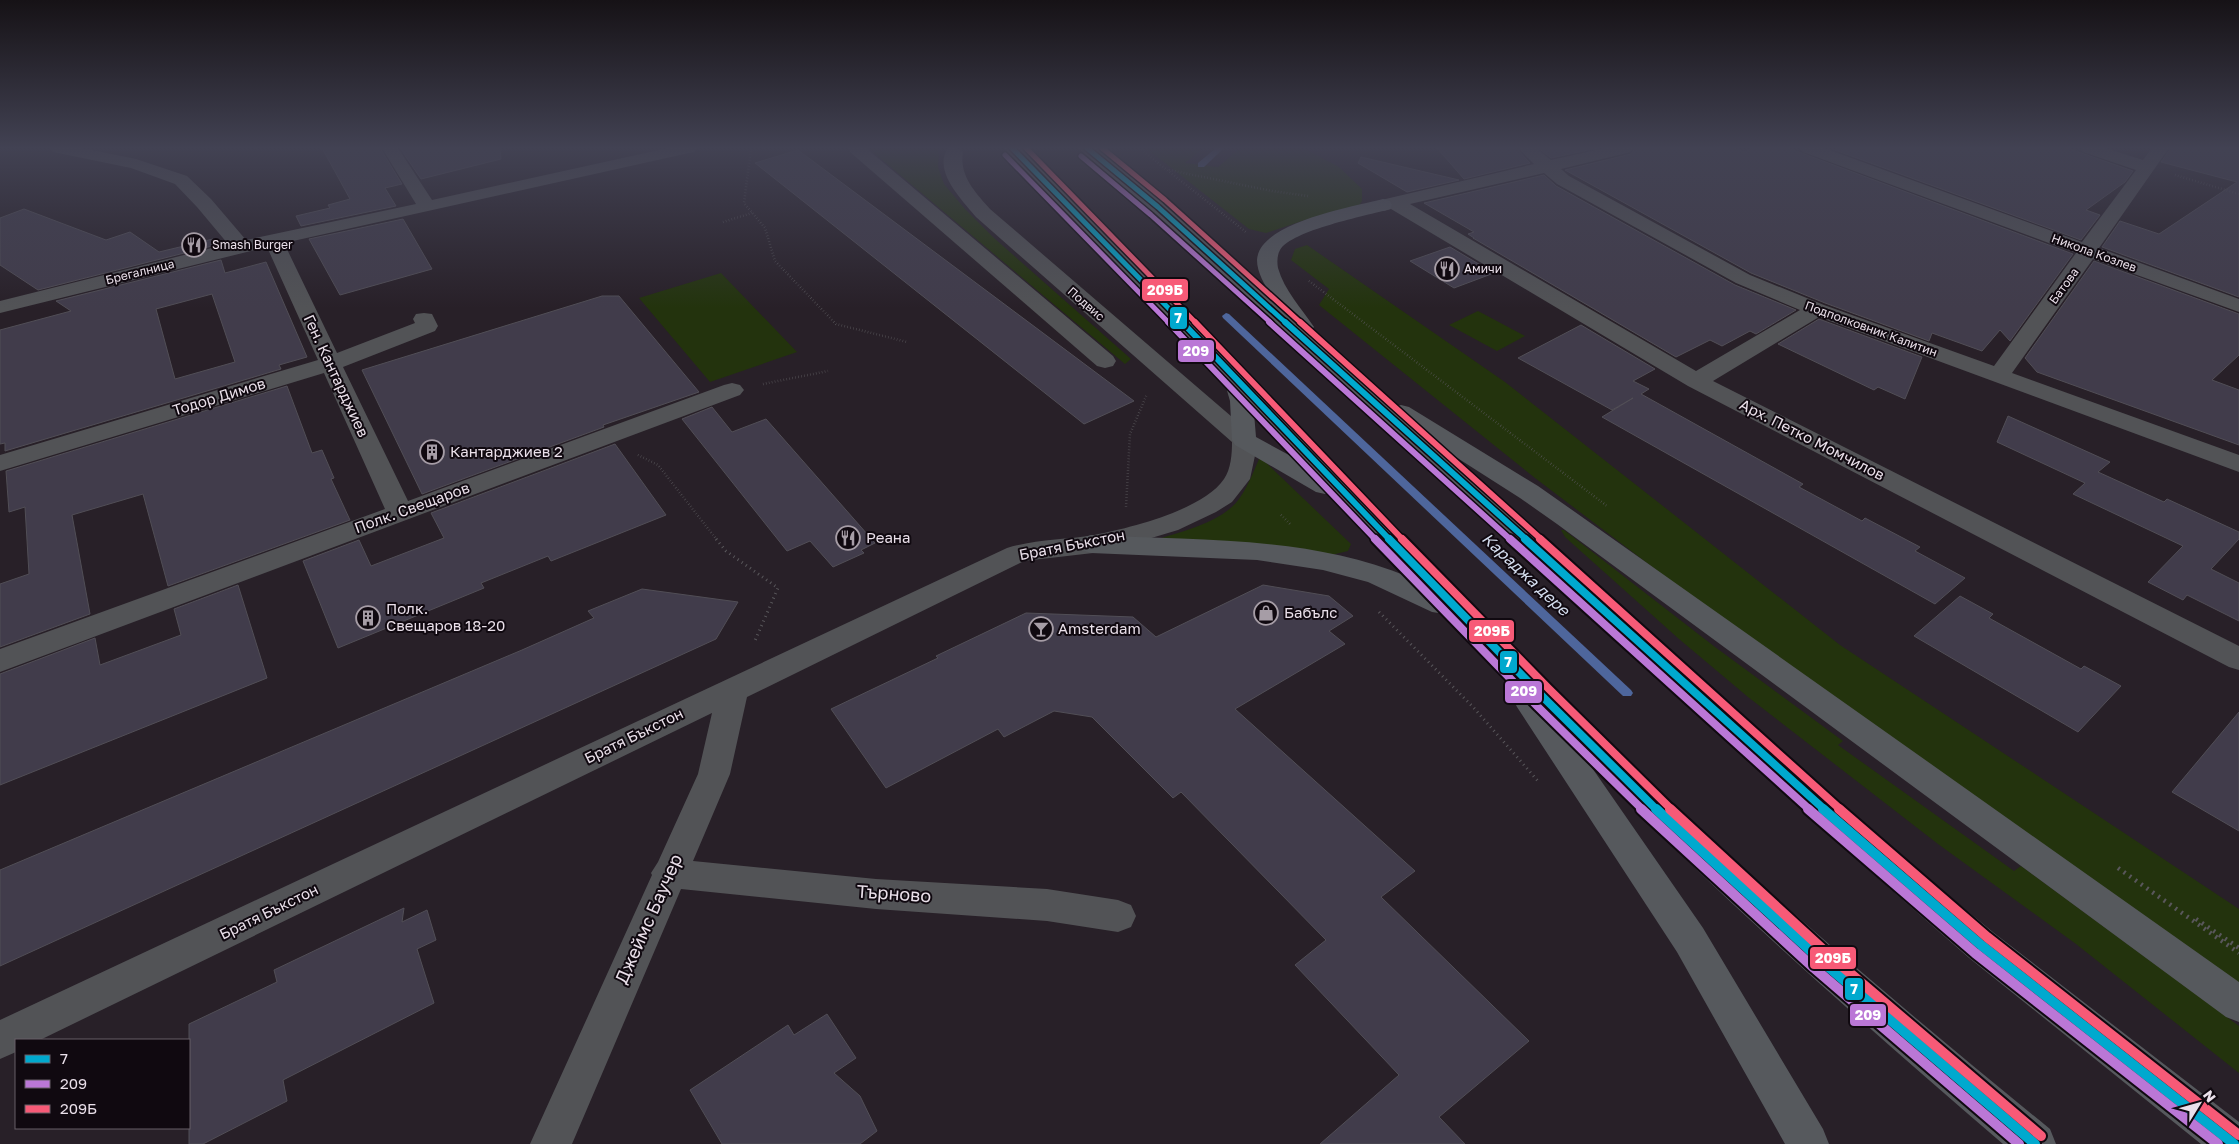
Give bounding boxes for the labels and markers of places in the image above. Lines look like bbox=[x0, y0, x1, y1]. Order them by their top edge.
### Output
restaurant icon: Smash Burger bbox=[181, 232, 207, 258]
place label: Smash Burger bbox=[212, 237, 293, 252]
restaurant icon: Амичи bbox=[1434, 256, 1460, 282]
place label: Амичи bbox=[1464, 261, 1502, 276]
building icon: Кантарджиев 2 bbox=[419, 439, 445, 465]
place label: Кантарджиев 2 bbox=[450, 442, 563, 460]
restaurant icon: Реана bbox=[835, 525, 861, 551]
place label: Реана bbox=[866, 528, 910, 546]
place label: Полк. Свещаров 18-20 bbox=[386, 599, 505, 634]
shop icon: Бабълс bbox=[1253, 600, 1279, 626]
place label: Бабълс bbox=[1284, 603, 1337, 621]
building icon: Полк. Свещаров 18-20 bbox=[355, 605, 381, 631]
bar icon: Amsterdam bbox=[1028, 616, 1054, 642]
place label: Amsterdam bbox=[1058, 619, 1141, 637]

